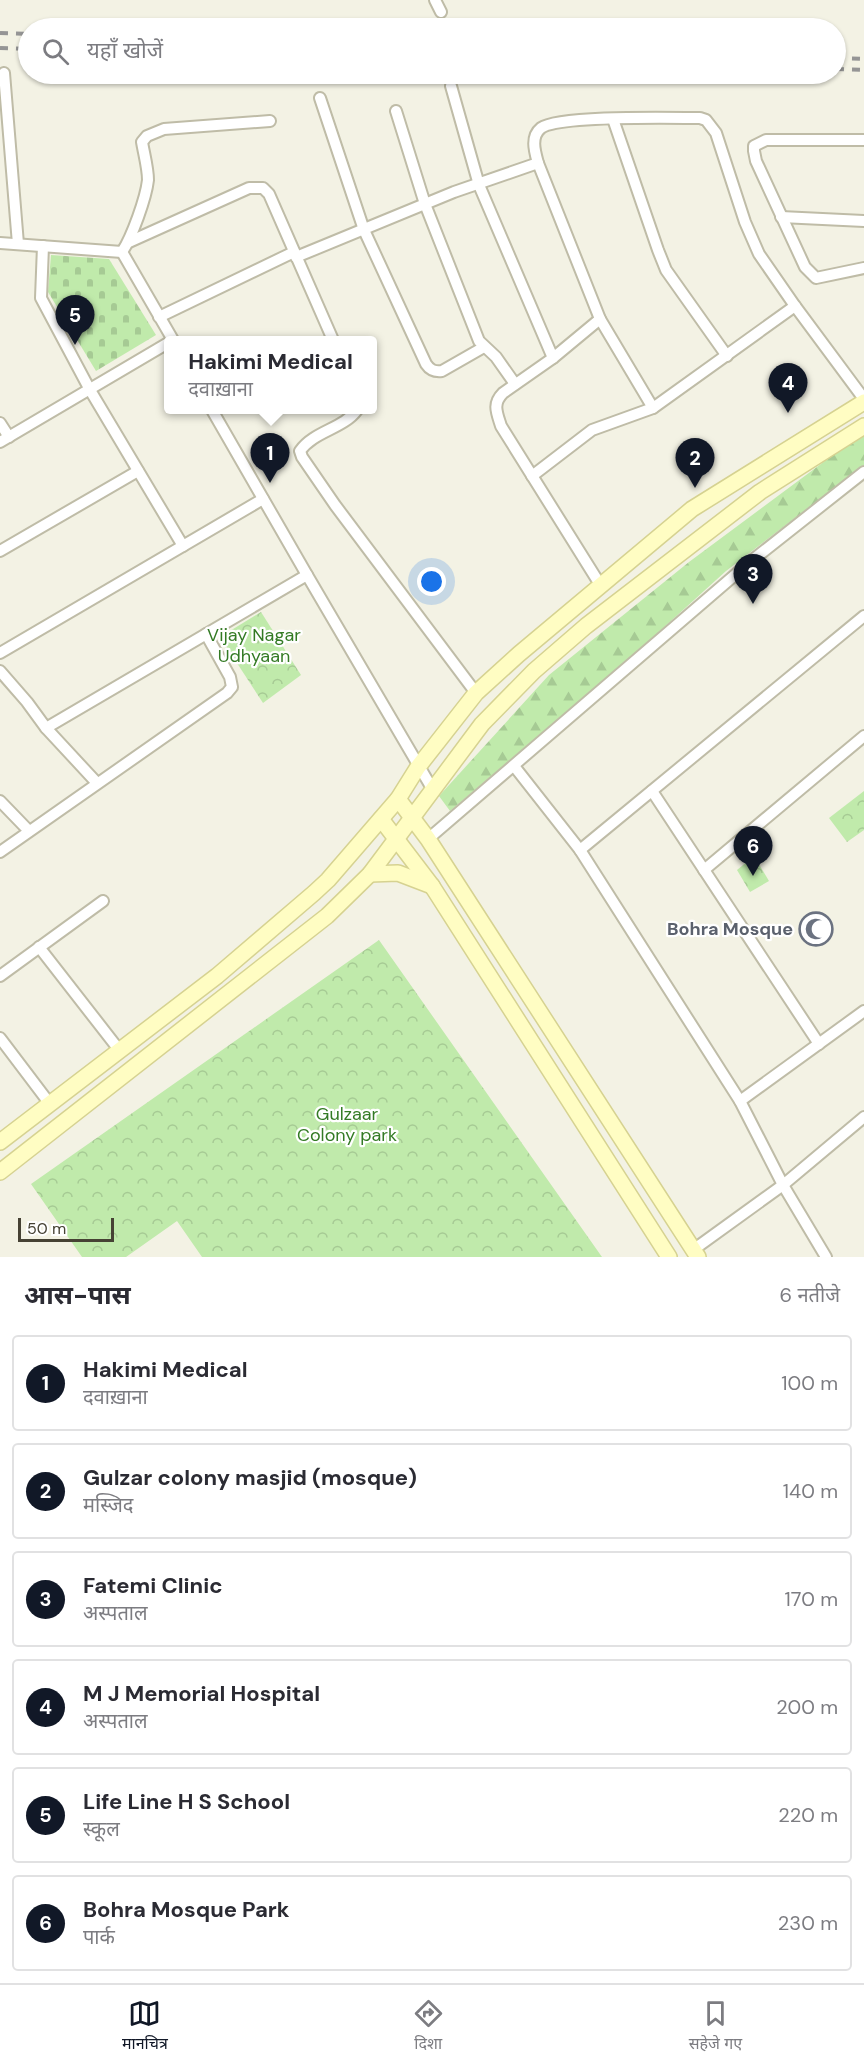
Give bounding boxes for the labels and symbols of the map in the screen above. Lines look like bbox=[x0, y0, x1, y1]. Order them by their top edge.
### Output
pin: 5 bbox=[56, 296, 94, 345]
pin: 4 bbox=[768, 364, 808, 413]
pin: 1 bbox=[250, 434, 290, 483]
pin: 2 bbox=[676, 438, 714, 488]
pin: 3 bbox=[734, 554, 772, 604]
your location bbox=[417, 567, 446, 596]
park label: Vijay Nagar Udhyaan bbox=[207, 623, 301, 668]
pin: 6 bbox=[734, 826, 772, 876]
mosque icon: Bohra Mosque bbox=[798, 911, 834, 947]
place label: Bohra Mosque bbox=[667, 917, 793, 941]
park label: Gulzaar Colony park bbox=[297, 1102, 397, 1147]
scale bar bbox=[18, 1215, 114, 1242]

